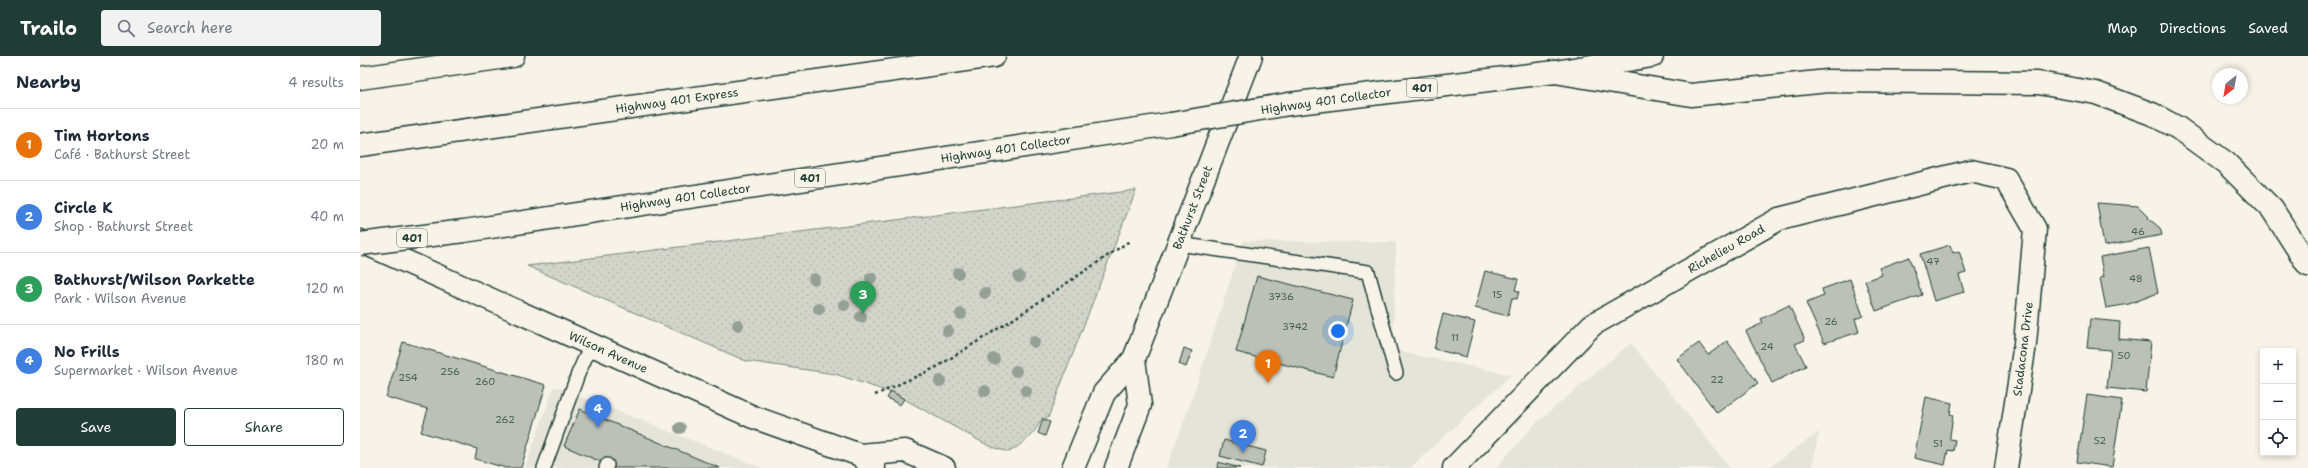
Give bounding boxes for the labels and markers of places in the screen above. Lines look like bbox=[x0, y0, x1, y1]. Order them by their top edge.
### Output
pin: 3 bbox=[850, 281, 876, 314]
pin: 1 bbox=[1255, 350, 1281, 383]
pin: 4 bbox=[585, 395, 611, 428]
pin: 2 bbox=[1230, 420, 1256, 453]

